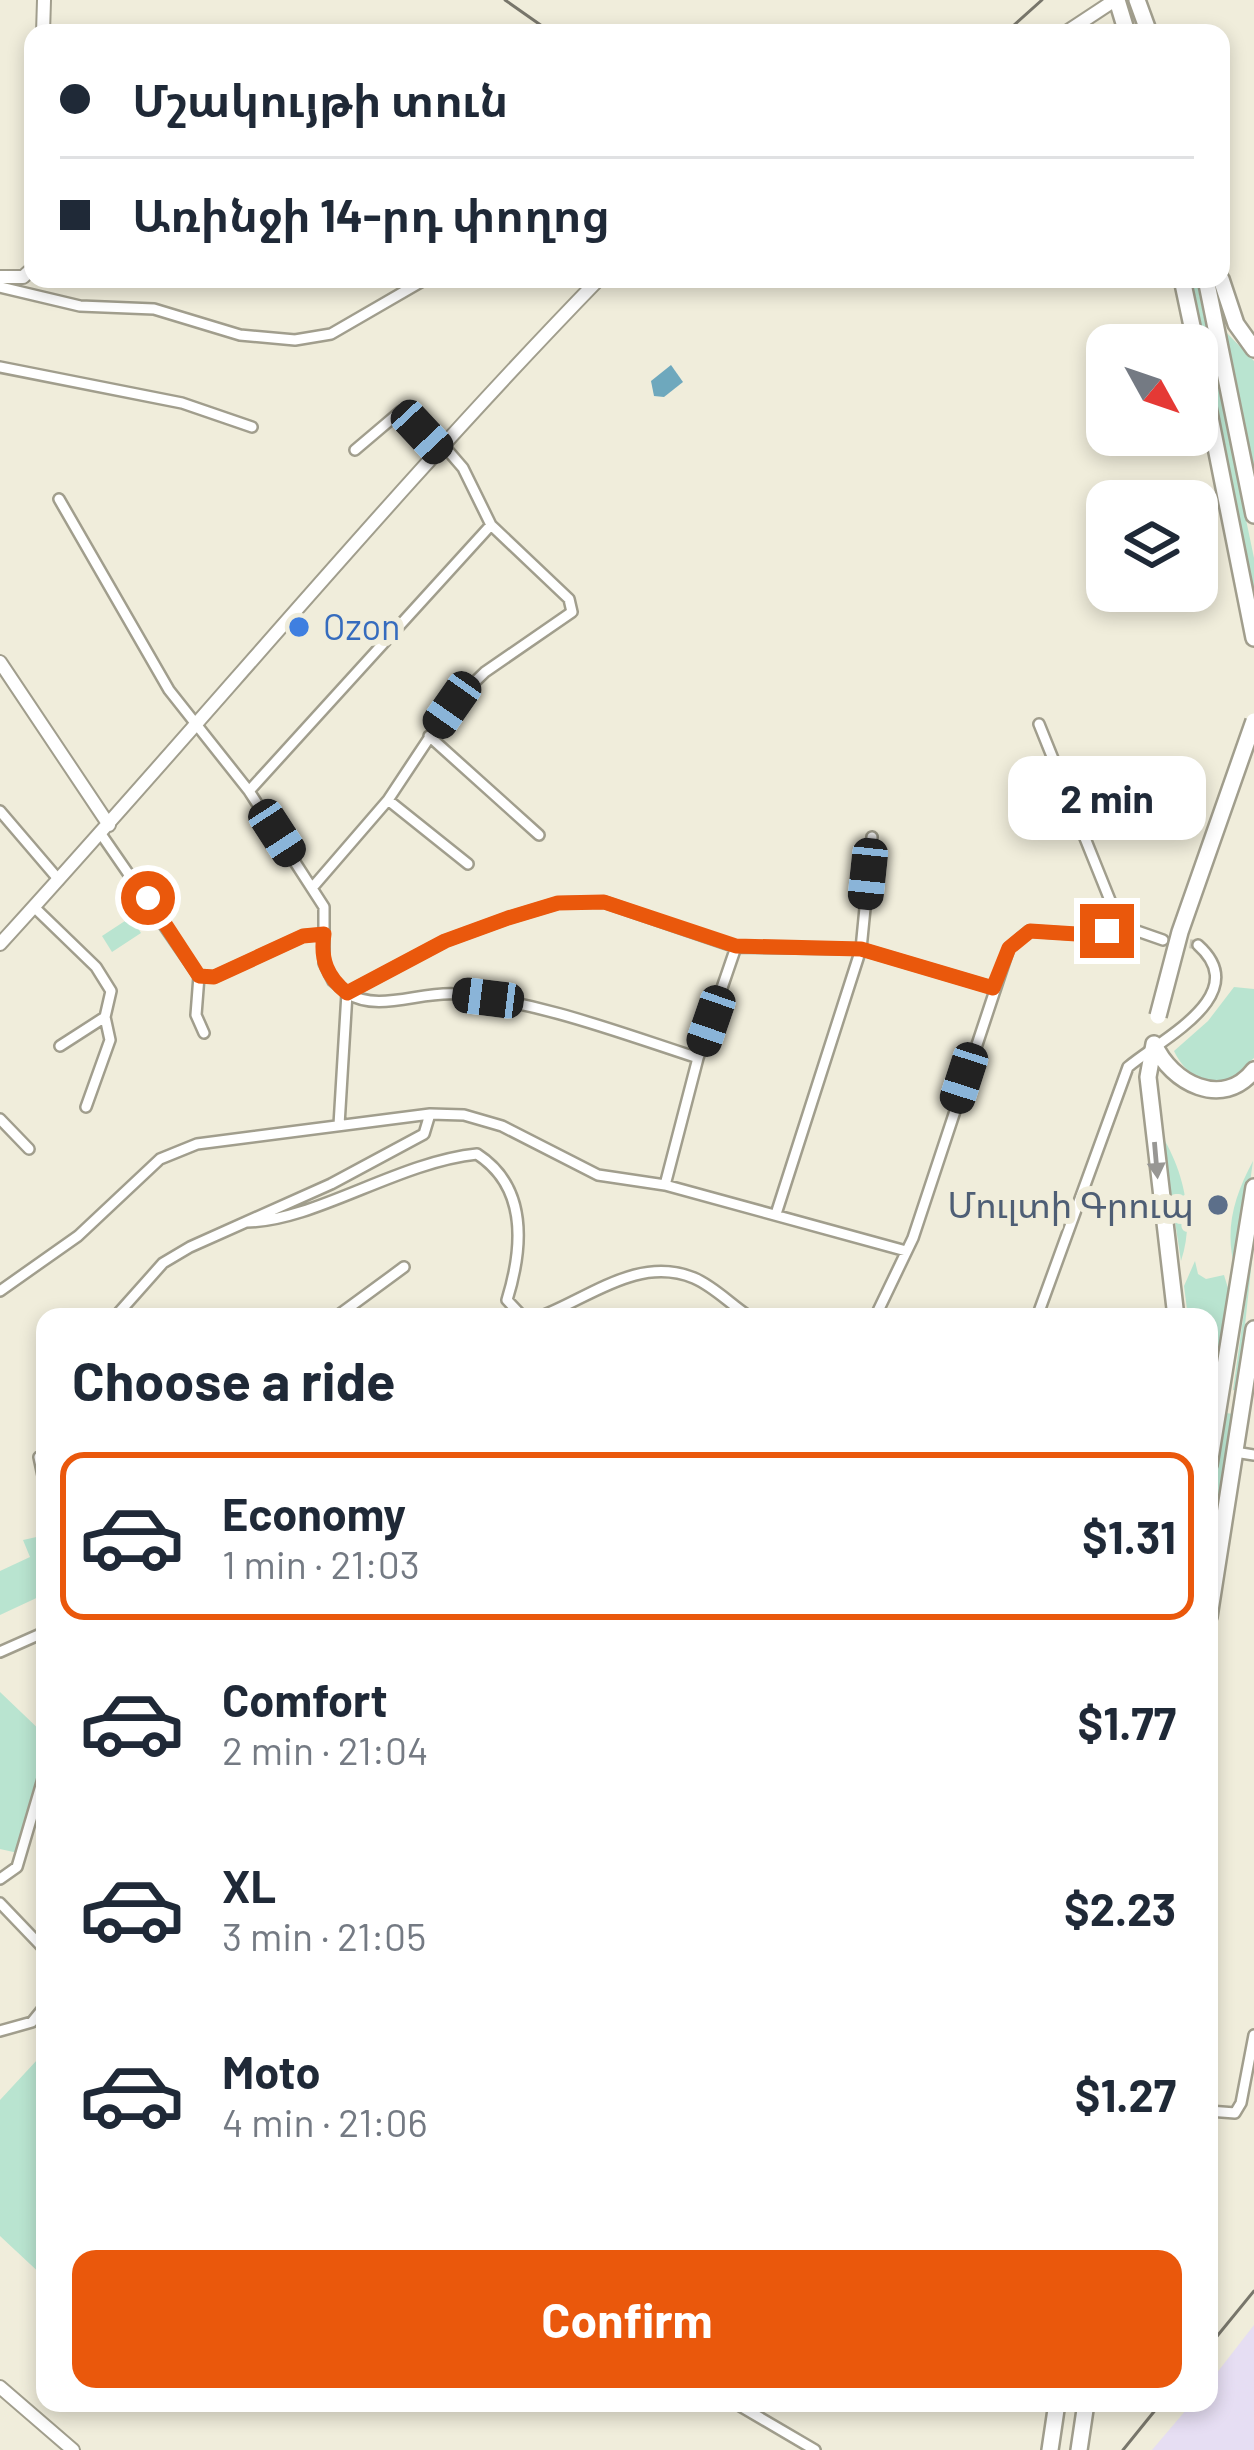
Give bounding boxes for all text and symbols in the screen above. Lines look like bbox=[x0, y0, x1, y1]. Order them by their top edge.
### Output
text: Մշակույթի տուն bbox=[132, 72, 508, 126]
text: Առինջի 14-րդ փողոց bbox=[132, 187, 610, 241]
north arrow bbox=[1086, 324, 1218, 456]
map controls bbox=[1086, 324, 1218, 612]
car bbox=[384, 393, 460, 471]
button: layers bbox=[1086, 480, 1218, 612]
place label: Ozon bbox=[323, 604, 400, 647]
marker: Ozon bbox=[286, 614, 312, 640]
car bbox=[417, 665, 487, 745]
callout: 2 min bbox=[1008, 757, 1206, 841]
text: 2 min bbox=[1060, 774, 1154, 821]
car bbox=[242, 793, 312, 873]
car bbox=[846, 836, 890, 912]
route start bbox=[121, 871, 175, 925]
route end bbox=[1080, 904, 1134, 958]
car bbox=[450, 976, 526, 1020]
car bbox=[682, 981, 740, 1061]
car bbox=[936, 1038, 992, 1118]
one-way arrow bbox=[1146, 1142, 1165, 1179]
place label: Մուլտի Գրուպ bbox=[947, 1182, 1194, 1226]
marker: Մուլտի Գրուպ bbox=[1205, 1192, 1231, 1218]
text: Choose a ride bbox=[72, 1347, 396, 1412]
icon: car bbox=[78, 1482, 186, 1590]
text: Economy bbox=[222, 1486, 406, 1540]
text: $1.31 bbox=[1082, 1509, 1176, 1563]
text: 1 min · 21:03 bbox=[222, 1540, 420, 1587]
icon: car bbox=[78, 1668, 186, 1776]
text: Comfort bbox=[222, 1672, 388, 1726]
text: $1.77 bbox=[1078, 1695, 1176, 1749]
text: 2 min · 21:04 bbox=[222, 1726, 428, 1773]
icon: car bbox=[78, 1854, 186, 1962]
text: XL bbox=[222, 1858, 276, 1912]
text: $2.23 bbox=[1064, 1881, 1176, 1935]
text: 3 min · 21:05 bbox=[222, 1912, 426, 1959]
icon: car bbox=[78, 2040, 186, 2148]
text: Moto bbox=[222, 2044, 320, 2098]
text: $1.27 bbox=[1075, 2067, 1176, 2121]
text: 4 min · 21:06 bbox=[222, 2098, 428, 2145]
button: Confirm bbox=[72, 2250, 1182, 2388]

